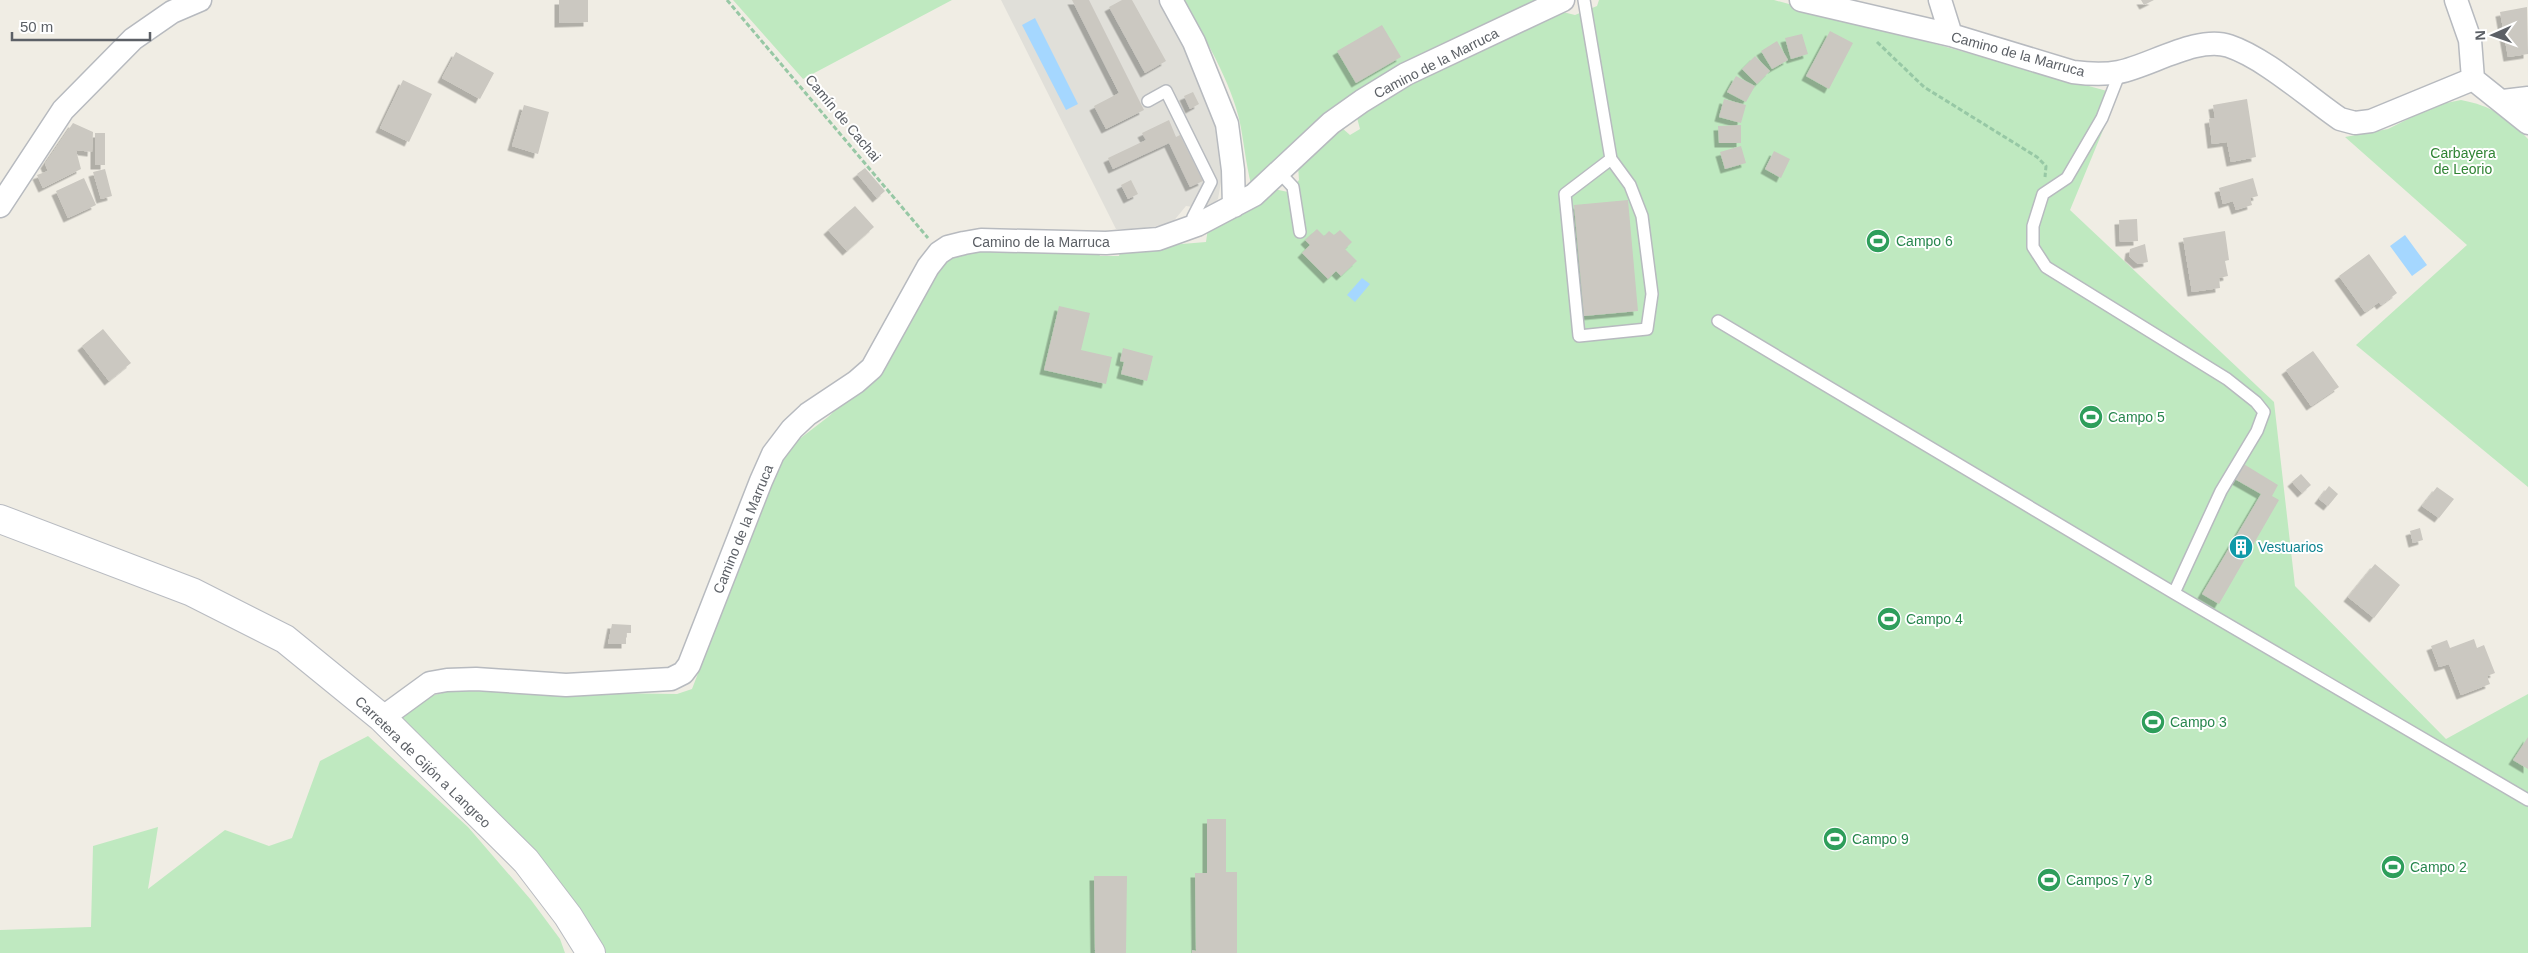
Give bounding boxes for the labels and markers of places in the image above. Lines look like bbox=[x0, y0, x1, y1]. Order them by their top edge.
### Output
sports icon: Campo 6 bbox=[1865, 228, 1891, 254]
place label: Campo 6 bbox=[1896, 233, 1953, 249]
sports icon: Campo 5 bbox=[2078, 404, 2104, 430]
place label: Campo 5 bbox=[2108, 409, 2165, 425]
building icon: Vestuarios bbox=[2228, 534, 2254, 560]
place label: Vestuarios bbox=[2258, 539, 2323, 555]
sports icon: Campo 4 bbox=[1876, 606, 1902, 632]
place label: Campo 4 bbox=[1906, 611, 1963, 627]
sports icon: Campo 3 bbox=[2140, 709, 2166, 735]
place label: Campo 3 bbox=[2170, 714, 2227, 730]
sports icon: Campo 9 bbox=[1822, 826, 1848, 852]
place label: Campo 9 bbox=[1852, 831, 1909, 847]
sports icon: Campo 2 bbox=[2380, 854, 2406, 880]
place label: Campo 2 bbox=[2410, 859, 2467, 875]
sports icon: Campos 7 y 8 bbox=[2036, 867, 2062, 893]
place label: Campos 7 y 8 bbox=[2066, 872, 2153, 888]

